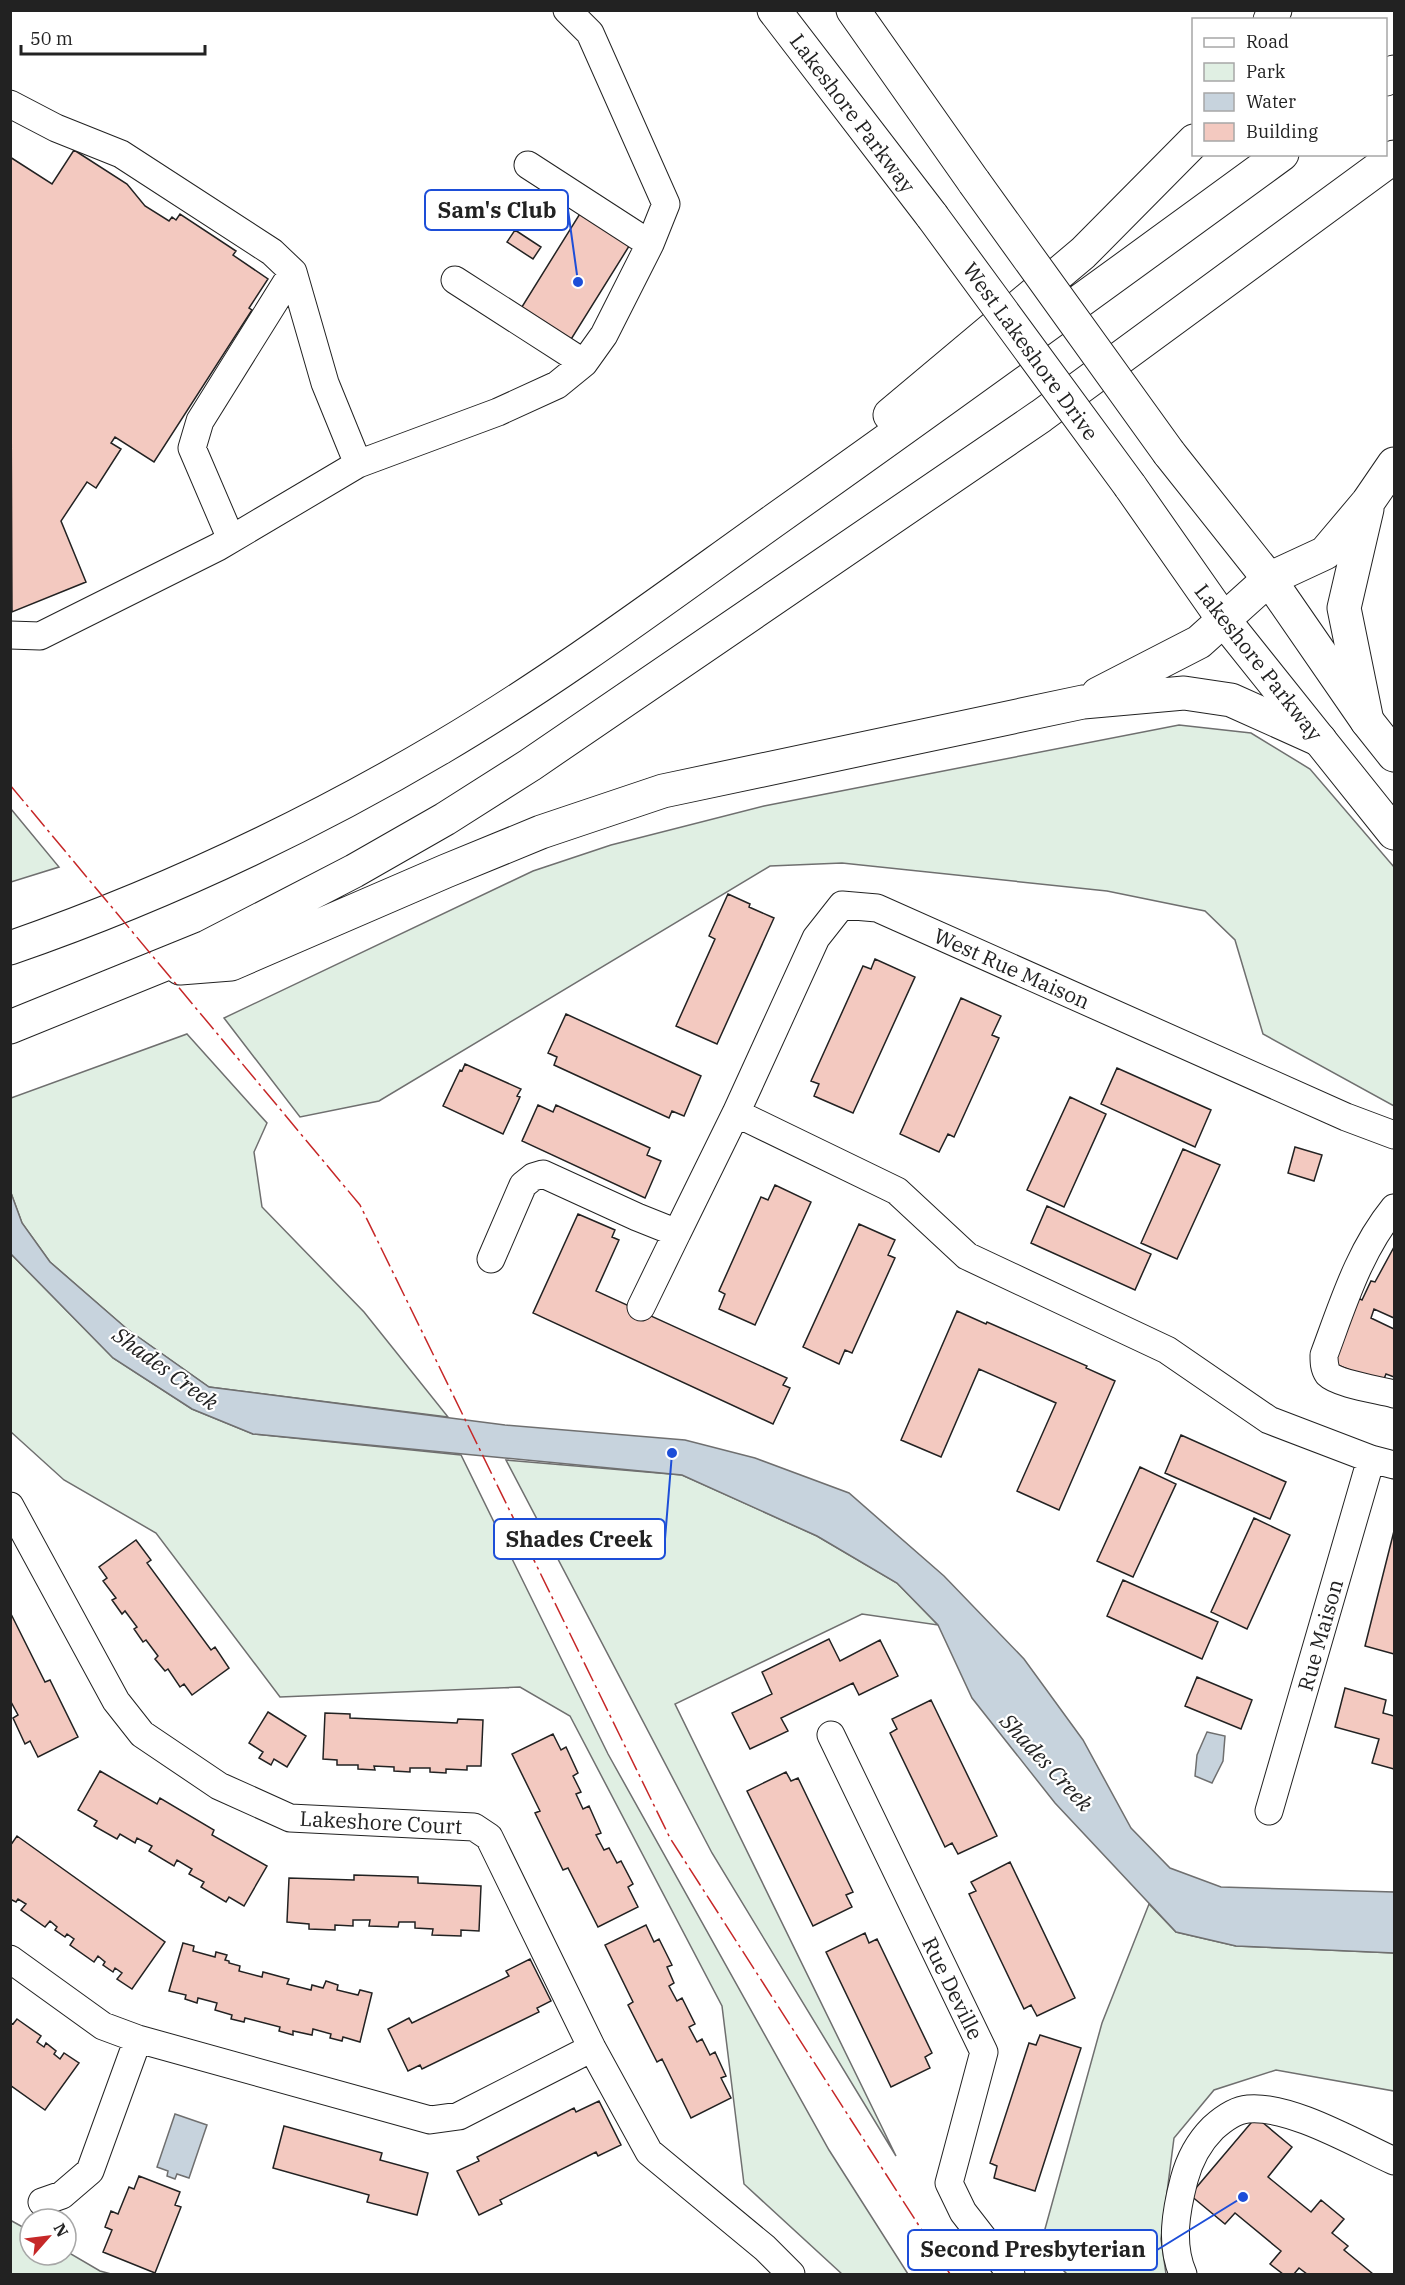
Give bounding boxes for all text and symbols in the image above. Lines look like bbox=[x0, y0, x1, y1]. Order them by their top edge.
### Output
scale bar bbox=[21, 18, 206, 56]
legend bbox=[1192, 18, 1387, 156]
text: 50 m bbox=[30, 27, 73, 50]
street label: Lakeshore Parkway bbox=[784, 28, 922, 199]
text: Road bbox=[1246, 30, 1289, 53]
text: Park bbox=[1246, 60, 1286, 83]
text: Water bbox=[1246, 90, 1296, 113]
text: Building bbox=[1246, 120, 1318, 143]
callout: Sam's Club bbox=[425, 190, 568, 230]
text: Sam's Club bbox=[438, 195, 556, 224]
street label: West Lakeshore Drive bbox=[957, 256, 1105, 446]
street label: Lakeshore Parkway bbox=[1189, 578, 1330, 747]
street label: West Rue Maison bbox=[930, 921, 1094, 1015]
water label: Shades Creek bbox=[106, 1319, 225, 1416]
callout: Shades Creek bbox=[494, 1519, 665, 1559]
text: Shades Creek bbox=[505, 1524, 653, 1553]
street label: Rue Maison bbox=[1291, 1576, 1349, 1694]
water label: Shades Creek bbox=[993, 1706, 1100, 1818]
street label: Lakeshore Court bbox=[299, 1804, 463, 1840]
street label: Rue Deville bbox=[916, 1932, 990, 2044]
north arrow bbox=[18, 2207, 78, 2267]
text: N bbox=[49, 2220, 73, 2240]
callout: Second Presbyterian bbox=[908, 2230, 1157, 2270]
text: Second Presbyterian bbox=[920, 2234, 1146, 2263]

